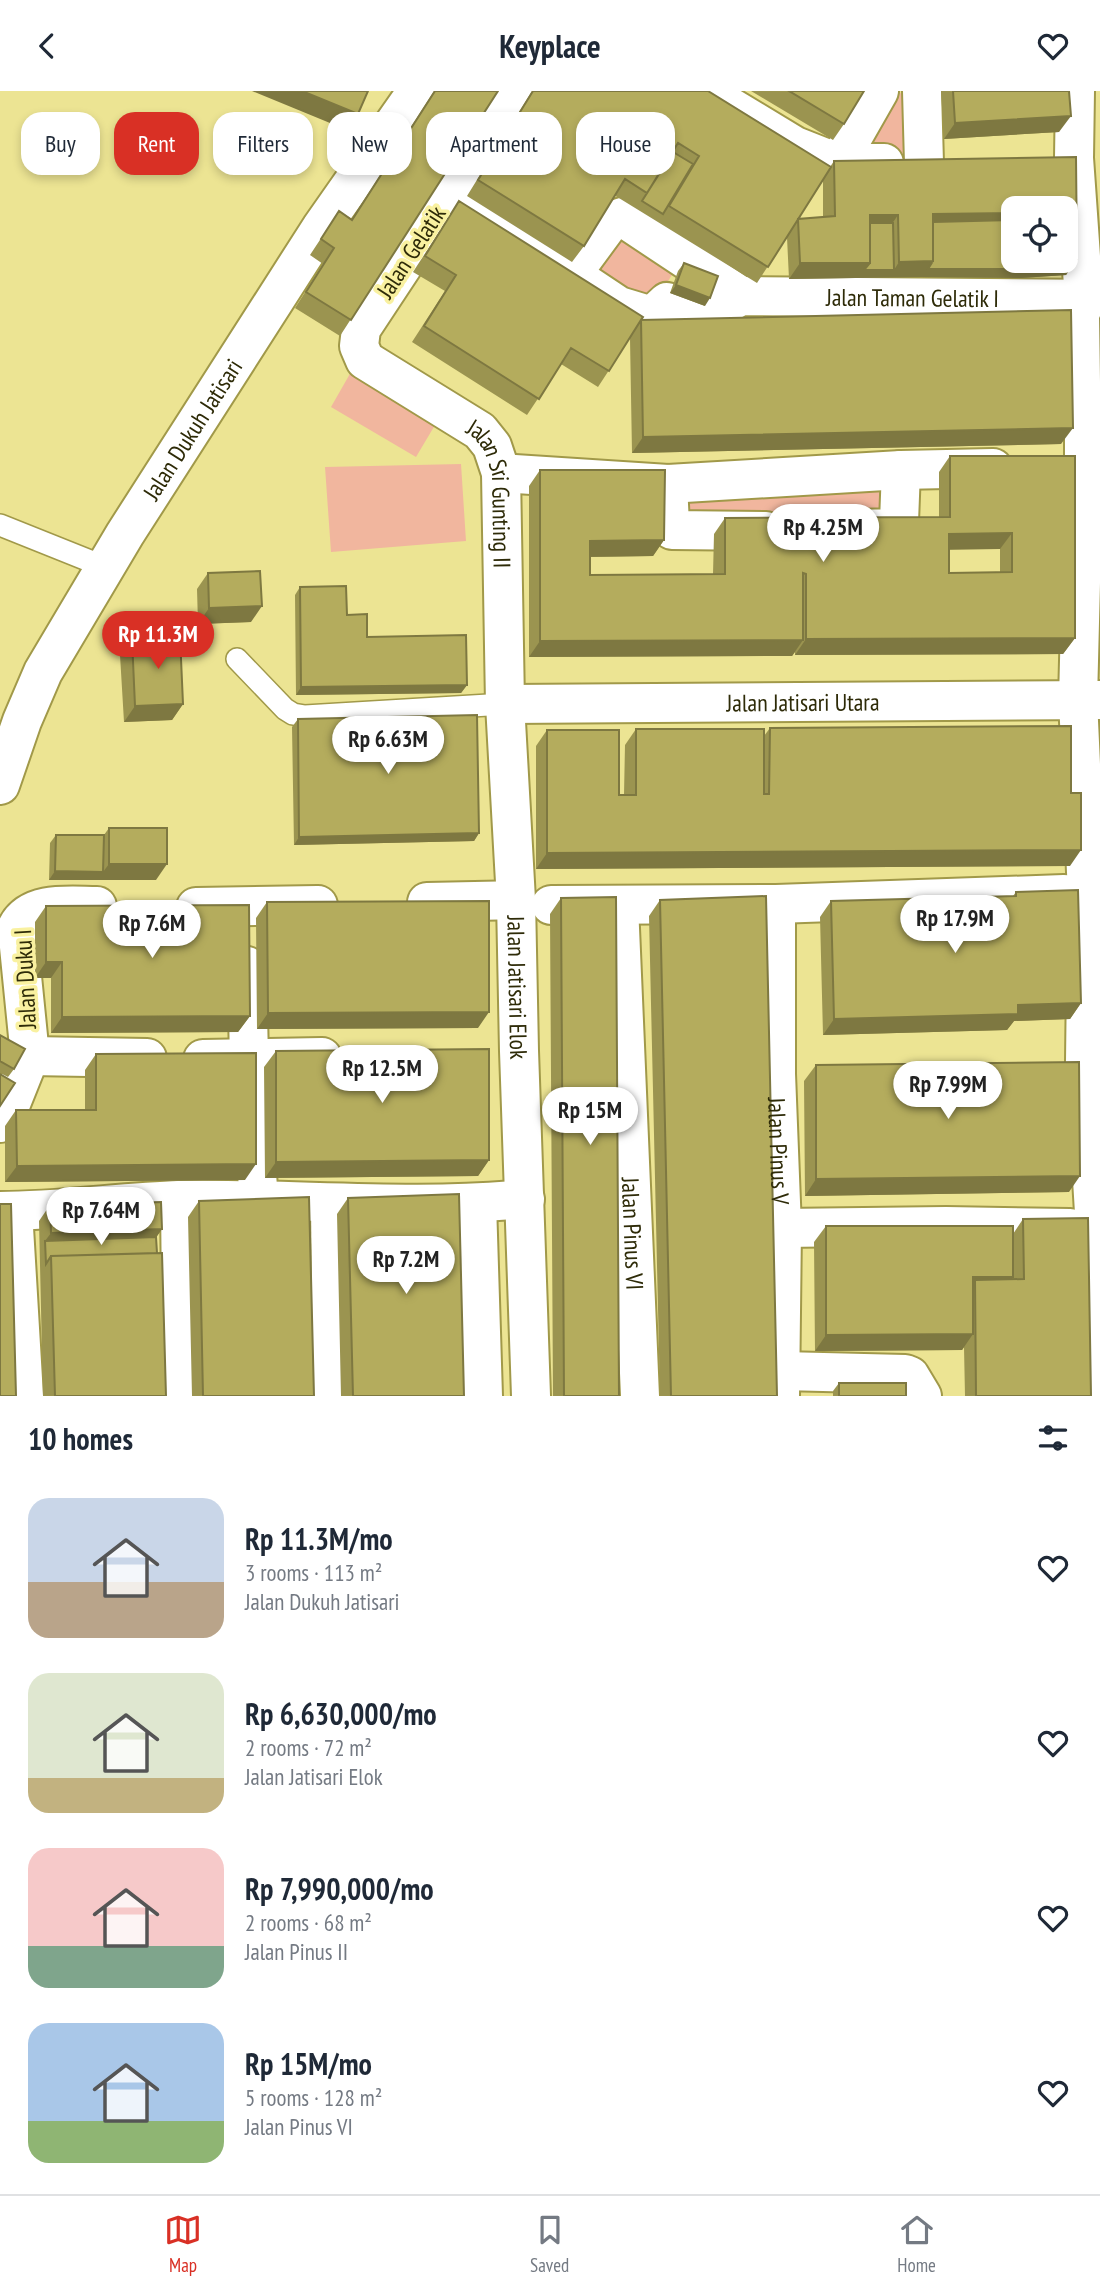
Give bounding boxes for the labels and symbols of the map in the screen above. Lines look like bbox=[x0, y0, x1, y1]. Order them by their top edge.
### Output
street label: Jalan Gelatik bbox=[369, 199, 453, 305]
street label: Jalan Taman Gelatik I bbox=[825, 281, 999, 314]
street label: Jalan Dukuh Jatisari bbox=[135, 353, 249, 506]
street label: Jalan Sri Gunting II bbox=[461, 411, 518, 569]
pin: Rp 4.25M bbox=[751, 505, 895, 564]
pin: Rp 11.3M bbox=[86, 611, 230, 671]
street label: Jalan Jatisari Utara bbox=[725, 686, 880, 718]
pin: Rp 6.63M bbox=[316, 717, 460, 776]
pin: Rp 17.9M bbox=[883, 895, 1027, 955]
pin: Rp 7.6M bbox=[87, 901, 217, 960]
street label: Jalan Jatisari Elok bbox=[501, 914, 535, 1060]
street label: Jalan Duku I bbox=[7, 928, 43, 1031]
pin: Rp 12.5M bbox=[310, 1045, 454, 1105]
pin: Rp 7.99M bbox=[876, 1061, 1020, 1121]
pin: Rp 15M bbox=[533, 1087, 647, 1147]
street label: Jalan Pinus V bbox=[761, 1096, 797, 1206]
street label: Jalan Pinus VI bbox=[615, 1176, 651, 1291]
pin: Rp 7.64M bbox=[29, 1187, 173, 1247]
pin: Rp 7.2M bbox=[341, 1237, 471, 1296]

